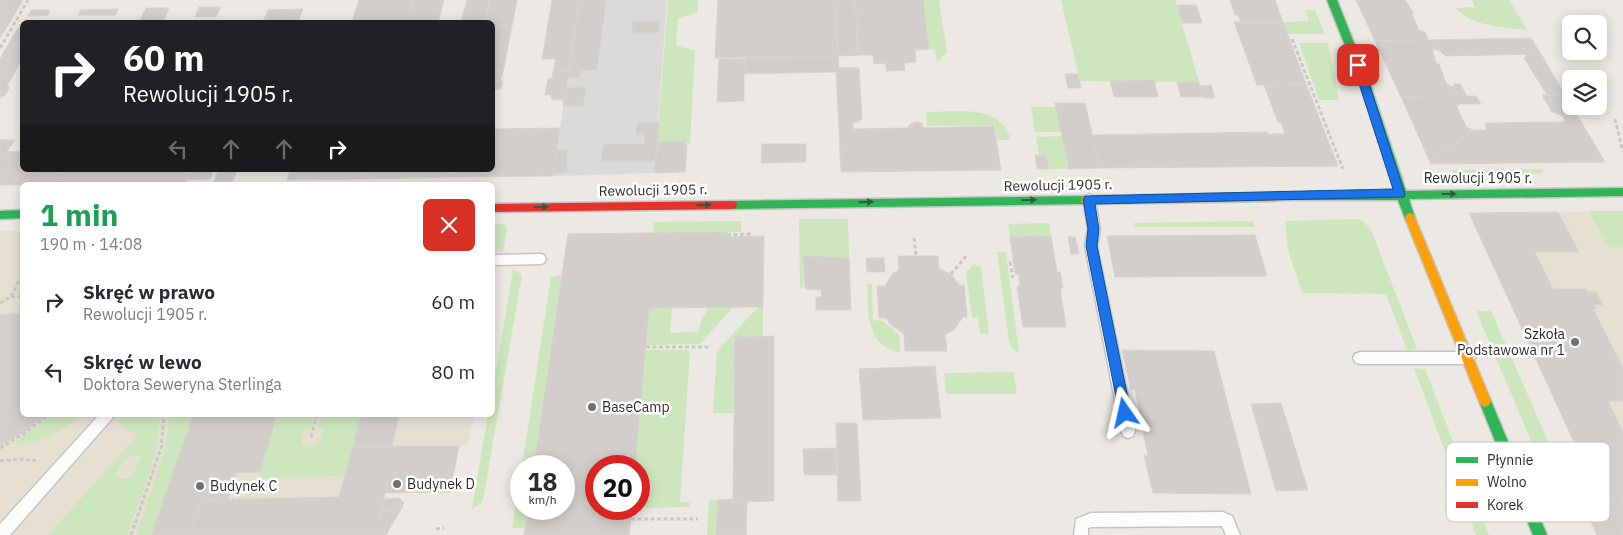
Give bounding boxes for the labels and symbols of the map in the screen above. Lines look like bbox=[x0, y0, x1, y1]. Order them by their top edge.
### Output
pin bbox=[1337, 44, 1379, 86]
street label: Rewolucji 1905 r. bbox=[1424, 169, 1532, 187]
street label: Rewolucji 1905 r. bbox=[1003, 175, 1113, 195]
street label: Rewolucji 1905 r. bbox=[598, 180, 708, 200]
one-way arrow bbox=[1441, 190, 1457, 198]
one-way arrow bbox=[1021, 196, 1037, 204]
one-way arrow bbox=[858, 198, 874, 206]
one-way arrow bbox=[696, 200, 712, 208]
one-way arrow bbox=[533, 203, 549, 211]
place label: Szkoła Podstawowa nr 1 bbox=[1457, 325, 1566, 359]
marker: Szkoła Podstawowa nr 1 bbox=[1569, 336, 1581, 348]
position arrow bbox=[1098, 386, 1150, 438]
place label: BaseCamp bbox=[602, 398, 670, 416]
marker: BaseCamp bbox=[586, 401, 598, 413]
legend bbox=[1446, 442, 1610, 522]
text: Płynnie bbox=[1487, 451, 1534, 469]
speed limit sign: 20 bbox=[585, 455, 650, 520]
text: Wolno bbox=[1487, 473, 1527, 491]
place label: Budynek D bbox=[407, 475, 475, 493]
place label: Budynek C bbox=[210, 477, 278, 495]
marker: Budynek D bbox=[391, 478, 403, 490]
marker: Budynek C bbox=[194, 480, 206, 492]
text: Korek bbox=[1487, 496, 1524, 514]

